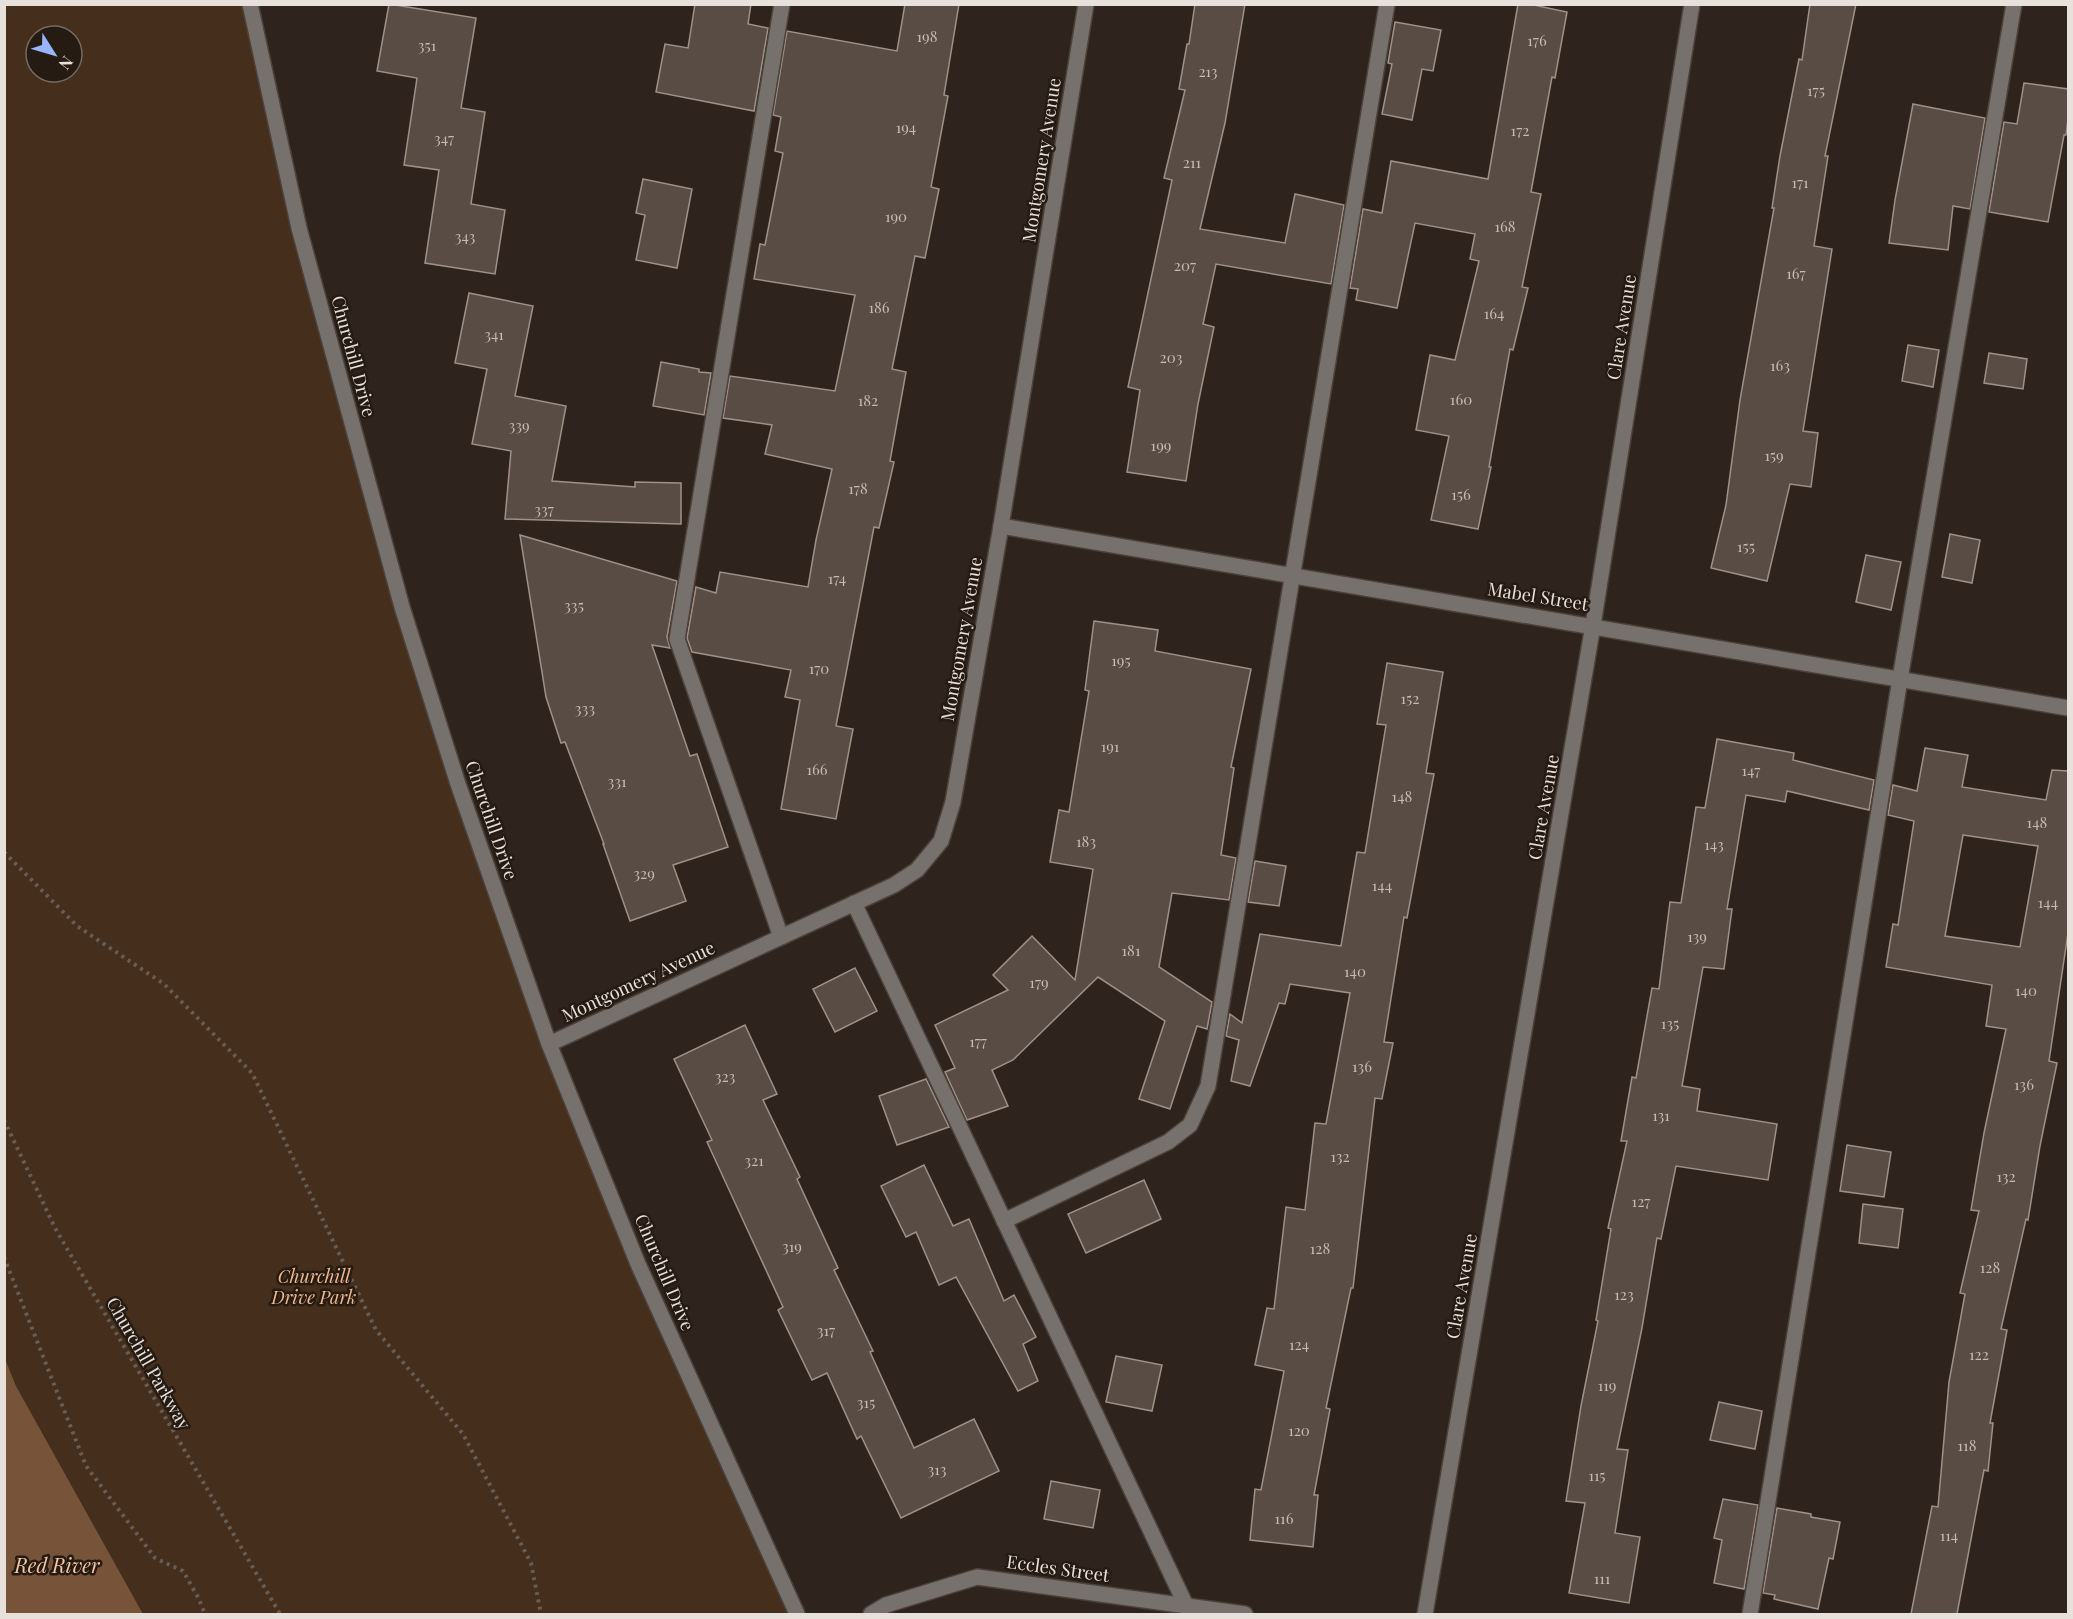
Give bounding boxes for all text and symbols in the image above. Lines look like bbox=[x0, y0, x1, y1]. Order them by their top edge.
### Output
north arrow bbox=[24, 24, 84, 84]
house number: 198 bbox=[917, 26, 938, 46]
house number: 176 bbox=[1527, 30, 1547, 50]
house number: 351 bbox=[418, 35, 437, 55]
text: N bbox=[54, 52, 78, 75]
house number: 213 bbox=[1198, 61, 1218, 81]
street label: Montgomery Avenue bbox=[1016, 76, 1066, 244]
house number: 175 bbox=[1807, 80, 1825, 100]
house number: 194 bbox=[896, 117, 916, 137]
house number: 172 bbox=[1511, 120, 1529, 140]
house number: 347 bbox=[434, 128, 454, 148]
house number: 211 bbox=[1183, 152, 1202, 172]
house number: 171 bbox=[1791, 172, 1809, 192]
house number: 190 bbox=[885, 206, 907, 226]
house number: 168 bbox=[1494, 216, 1516, 236]
house number: 343 bbox=[455, 226, 476, 246]
house number: 207 bbox=[1174, 255, 1196, 275]
house number: 167 bbox=[1786, 263, 1806, 283]
street label: Clare Avenue bbox=[1601, 273, 1641, 381]
street label: Churchill Drive bbox=[326, 293, 382, 419]
house number: 186 bbox=[868, 297, 890, 317]
house number: 164 bbox=[1484, 303, 1504, 323]
house number: 341 bbox=[484, 324, 504, 344]
house number: 203 bbox=[1160, 347, 1183, 367]
house number: 163 bbox=[1770, 355, 1790, 375]
house number: 160 bbox=[1450, 389, 1472, 409]
house number: 182 bbox=[858, 390, 878, 410]
house number: 339 bbox=[508, 415, 530, 435]
house number: 199 bbox=[1151, 435, 1171, 455]
house number: 159 bbox=[1764, 445, 1784, 465]
house number: 178 bbox=[848, 478, 868, 498]
house number: 156 bbox=[1451, 484, 1471, 504]
house number: 337 bbox=[534, 499, 554, 519]
house number: 155 bbox=[1737, 536, 1755, 556]
street label: Montgomery Avenue bbox=[935, 555, 987, 723]
house number: 174 bbox=[828, 568, 846, 588]
street label: Mabel Street bbox=[1486, 576, 1591, 616]
house number: 335 bbox=[564, 595, 584, 615]
house number: 195 bbox=[1111, 650, 1131, 670]
house number: 170 bbox=[809, 658, 829, 678]
house number: 152 bbox=[1401, 688, 1419, 708]
house number: 333 bbox=[575, 698, 595, 718]
house number: 191 bbox=[1101, 736, 1120, 756]
street label: Clare Avenue bbox=[1522, 752, 1564, 862]
street label: Churchill Drive bbox=[460, 757, 524, 883]
house number: 166 bbox=[806, 759, 828, 779]
house number: 147 bbox=[1742, 760, 1760, 780]
house number: 331 bbox=[607, 771, 627, 791]
house number: 148 bbox=[1392, 786, 1413, 806]
house number: 148 bbox=[2027, 812, 2048, 832]
house number: 183 bbox=[1076, 831, 1096, 851]
house number: 143 bbox=[1704, 834, 1724, 854]
house number: 329 bbox=[633, 863, 655, 883]
house number: 144 bbox=[1372, 875, 1392, 895]
house number: 144 bbox=[2038, 892, 2058, 912]
house number: 139 bbox=[1687, 926, 1707, 946]
street label: Montgomery Avenue bbox=[558, 935, 718, 1027]
house number: 181 bbox=[1122, 940, 1141, 960]
house number: 140 bbox=[1344, 961, 1366, 981]
house number: 179 bbox=[1029, 972, 1049, 992]
house number: 140 bbox=[2015, 980, 2037, 1000]
house number: 135 bbox=[1661, 1013, 1679, 1033]
house number: 177 bbox=[969, 1031, 987, 1051]
house number: 136 bbox=[1352, 1056, 1372, 1076]
house number: 323 bbox=[715, 1066, 736, 1086]
house number: 136 bbox=[2014, 1074, 2034, 1094]
house number: 131 bbox=[1652, 1105, 1670, 1125]
house number: 132 bbox=[1330, 1146, 1350, 1166]
house number: 321 bbox=[744, 1150, 764, 1170]
house number: 132 bbox=[1996, 1166, 2016, 1186]
house number: 127 bbox=[1632, 1191, 1650, 1211]
street label: Churchill Drive bbox=[630, 1210, 700, 1334]
street label: Clare Avenue bbox=[1440, 1231, 1482, 1341]
house number: 319 bbox=[782, 1236, 802, 1256]
house number: 128 bbox=[1310, 1238, 1330, 1258]
house number: 128 bbox=[1980, 1257, 2000, 1277]
park label: Churchill Drive Park bbox=[271, 1264, 356, 1309]
house number: 123 bbox=[1614, 1284, 1634, 1304]
street label: Churchill Parkway bbox=[101, 1292, 197, 1434]
house number: 317 bbox=[817, 1320, 835, 1340]
house number: 124 bbox=[1289, 1334, 1309, 1354]
house number: 122 bbox=[1969, 1344, 1989, 1364]
house number: 119 bbox=[1598, 1375, 1616, 1395]
house number: 315 bbox=[857, 1392, 875, 1412]
house number: 120 bbox=[1288, 1420, 1310, 1440]
house number: 118 bbox=[1958, 1435, 1977, 1455]
house number: 313 bbox=[928, 1459, 947, 1479]
house number: 115 bbox=[1588, 1465, 1606, 1485]
house number: 116 bbox=[1275, 1508, 1294, 1528]
house number: 114 bbox=[1940, 1525, 1958, 1545]
street label: Eccles Street bbox=[1005, 1549, 1111, 1587]
water label: Red River bbox=[14, 1551, 101, 1578]
house number: 111 bbox=[1594, 1568, 1611, 1588]

